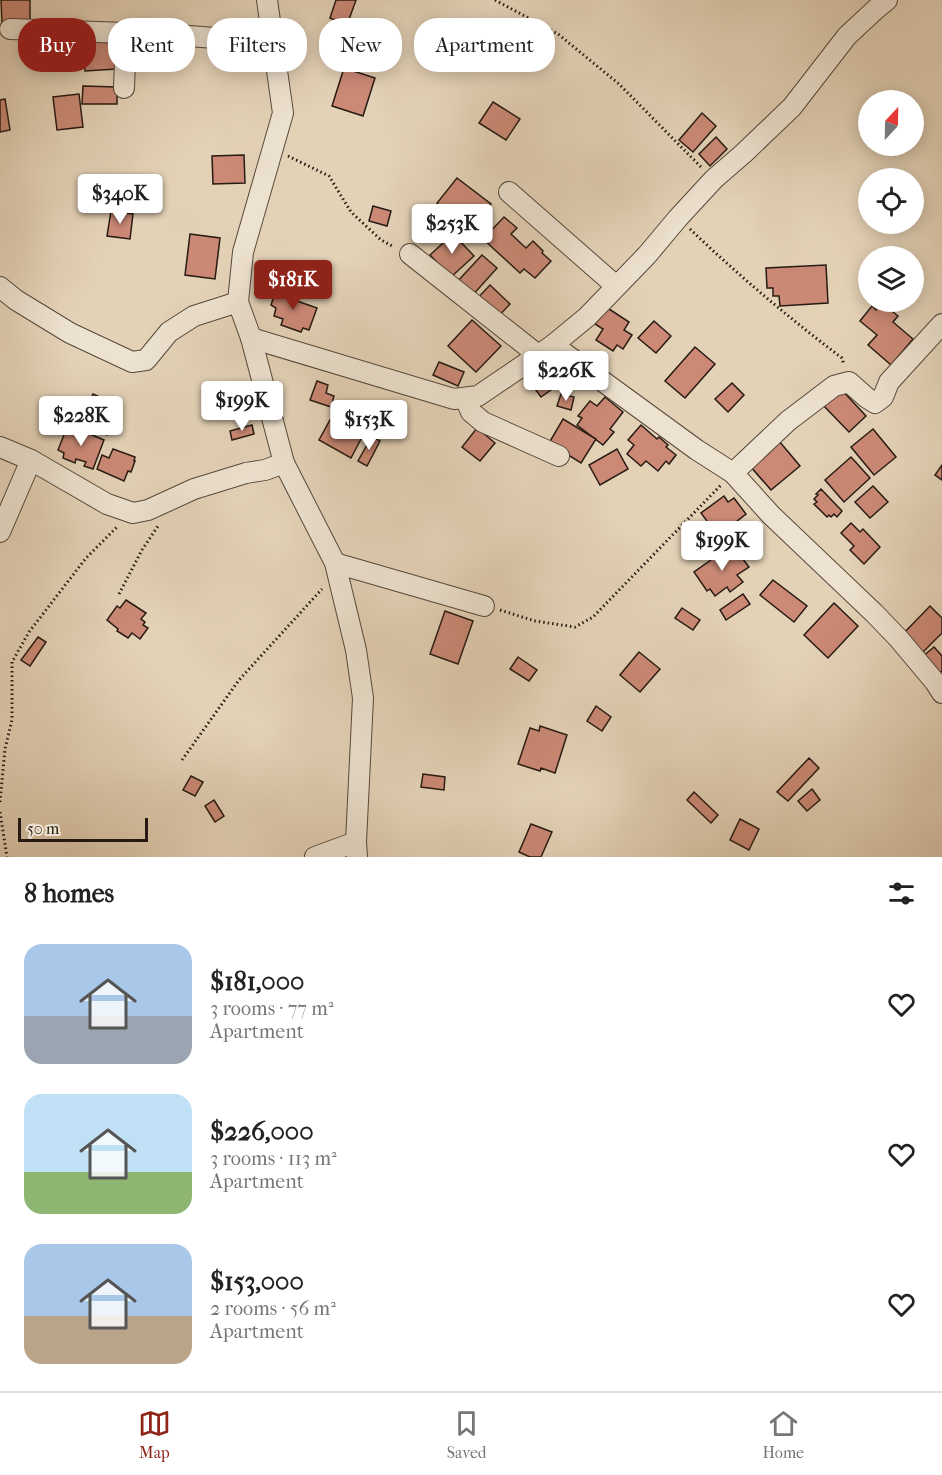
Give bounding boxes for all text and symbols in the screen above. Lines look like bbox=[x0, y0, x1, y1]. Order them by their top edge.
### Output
chip: Buy bbox=[18, 18, 96, 72]
chip: Rent bbox=[108, 18, 195, 72]
chip: Filters bbox=[207, 18, 307, 72]
chip: New bbox=[319, 18, 402, 72]
chip: Apartment bbox=[414, 18, 555, 72]
north arrow bbox=[858, 90, 924, 156]
map controls bbox=[858, 90, 924, 312]
button: locate bbox=[858, 168, 924, 234]
pin: $340K bbox=[78, 174, 162, 225]
text: $340K bbox=[92, 182, 148, 205]
pin: $253K bbox=[410, 204, 494, 255]
text: $253K bbox=[426, 212, 478, 235]
button: layers bbox=[858, 246, 924, 312]
pin: $181K bbox=[251, 260, 335, 311]
text: $181K bbox=[268, 268, 318, 291]
pin: $226K bbox=[524, 351, 608, 402]
text: $226K bbox=[538, 359, 594, 382]
pin: $199K bbox=[200, 381, 284, 432]
text: $199K bbox=[215, 389, 269, 412]
pin: $228K bbox=[39, 396, 123, 447]
pin: $153K bbox=[327, 400, 411, 451]
text: $228K bbox=[53, 404, 109, 427]
text: $153K bbox=[344, 408, 394, 431]
pin: $199K bbox=[680, 521, 764, 572]
text: $199K bbox=[695, 529, 749, 552]
scale bar bbox=[18, 815, 148, 842]
text: 50 m bbox=[27, 819, 59, 838]
icon: filters bbox=[885, 877, 918, 910]
text: 8 homes bbox=[24, 878, 114, 909]
text: $181,000 bbox=[210, 966, 304, 997]
icon: home bbox=[72, 968, 144, 1040]
icon: heart bbox=[885, 988, 918, 1021]
text: 3 rooms · 77 m² bbox=[210, 997, 334, 1020]
text: Apartment bbox=[210, 1020, 304, 1043]
text: $226,000 bbox=[210, 1116, 314, 1147]
icon: home bbox=[72, 1118, 144, 1190]
icon: heart bbox=[885, 1138, 918, 1171]
text: 3 rooms · 113 m² bbox=[210, 1147, 337, 1170]
text: Apartment bbox=[210, 1170, 304, 1193]
text: $153,000 bbox=[210, 1266, 304, 1297]
icon: home bbox=[72, 1268, 144, 1340]
icon: heart bbox=[885, 1288, 918, 1321]
text: 2 rooms · 56 m² bbox=[210, 1297, 336, 1320]
text: Apartment bbox=[210, 1320, 304, 1343]
tab: Map bbox=[138, 1407, 171, 1462]
tab: Saved bbox=[447, 1407, 487, 1462]
tab: Home bbox=[762, 1407, 804, 1462]

